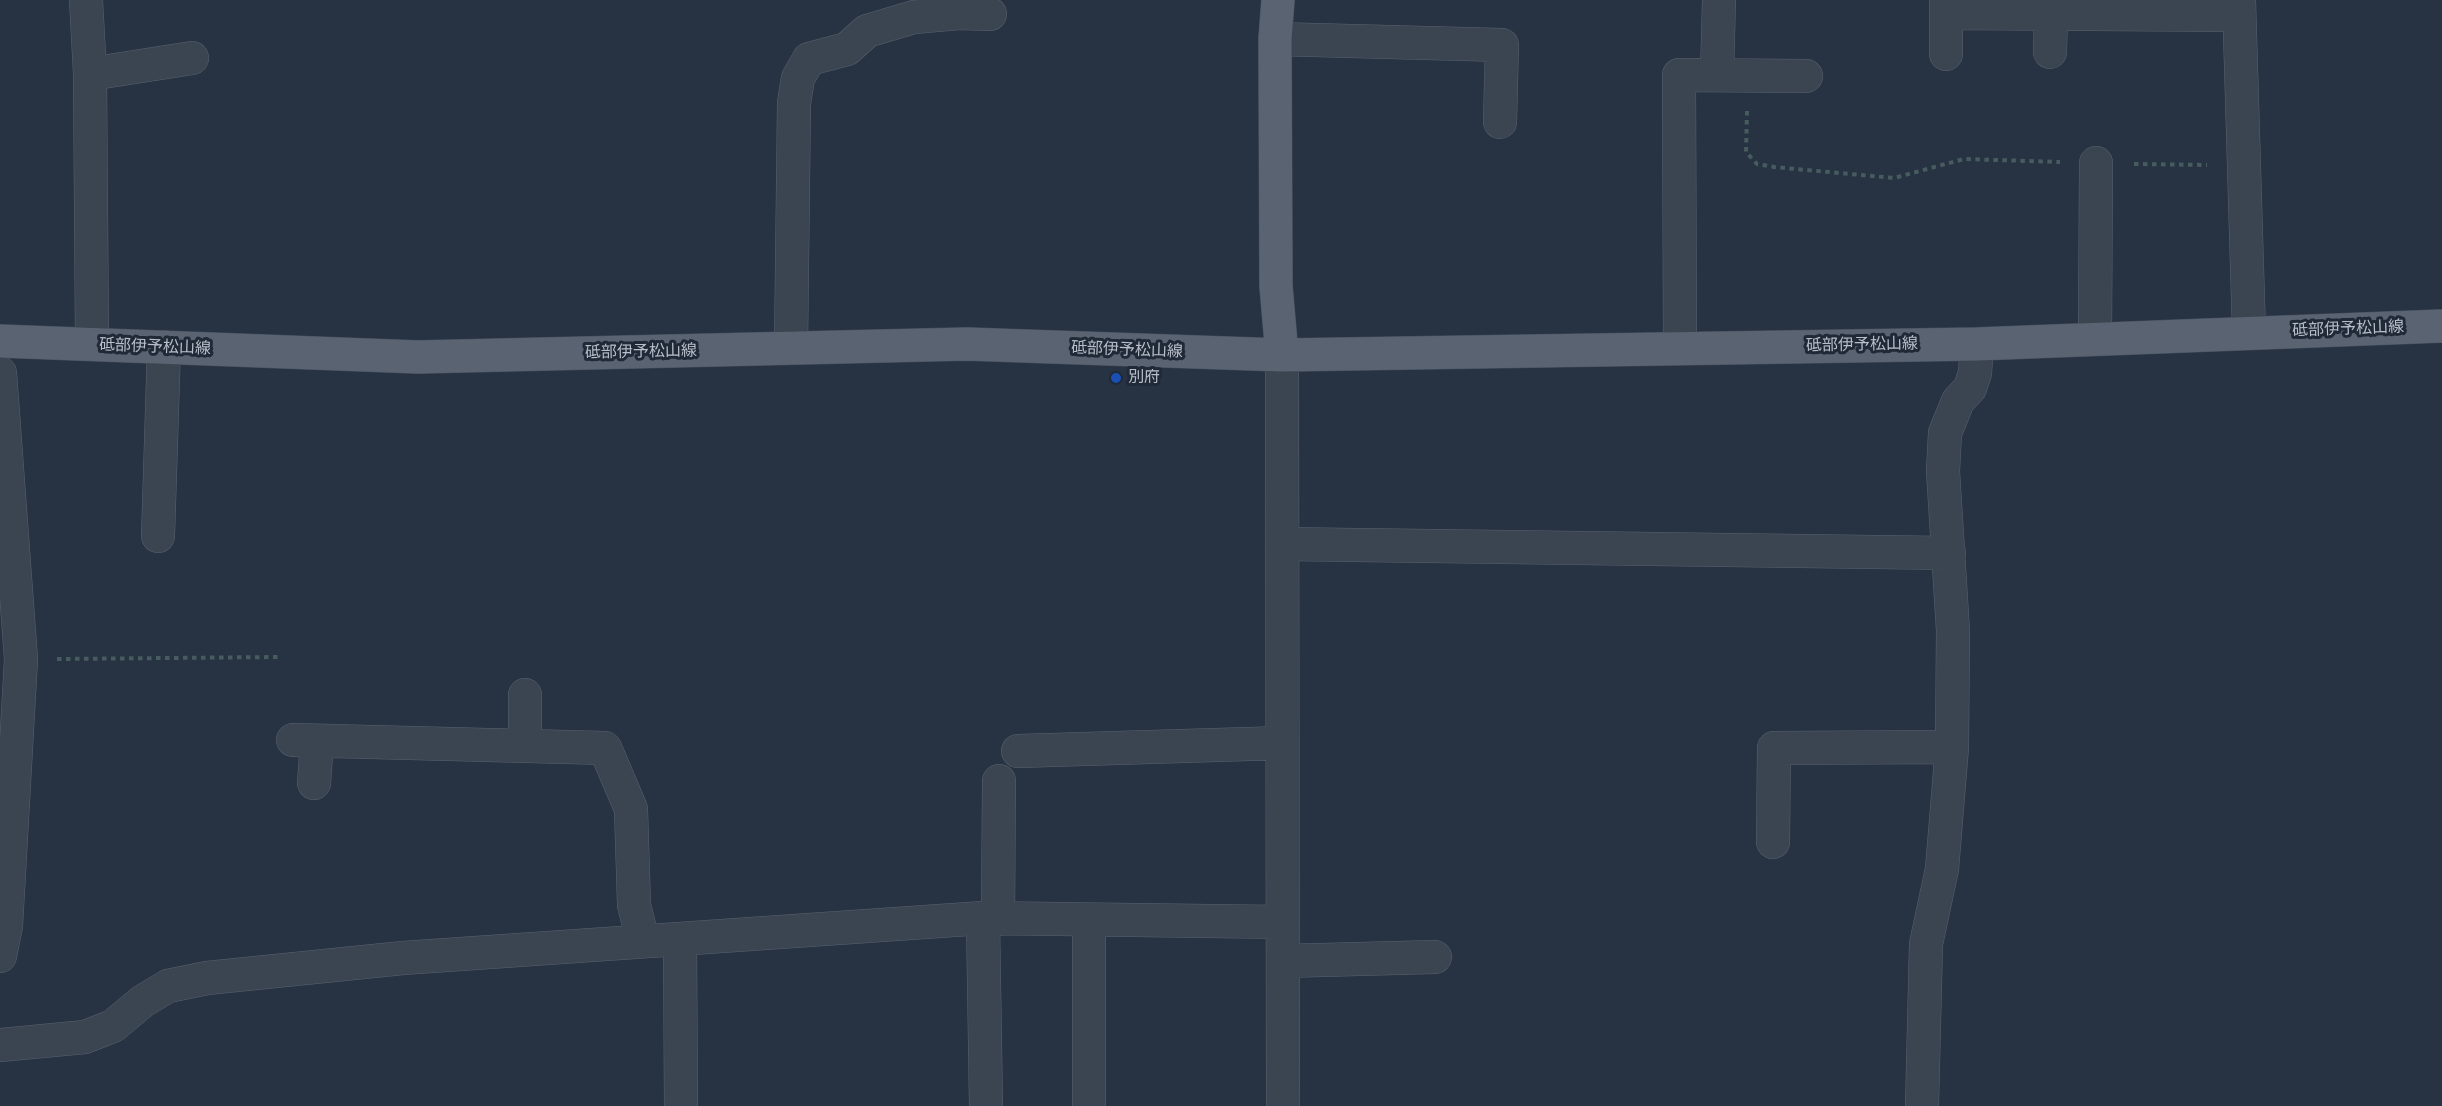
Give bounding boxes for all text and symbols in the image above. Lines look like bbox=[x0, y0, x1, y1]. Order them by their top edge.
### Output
street label: 砥部伊予松山線 bbox=[2292, 317, 2404, 341]
street label: 砥部伊予松山線 bbox=[1806, 334, 1918, 356]
street label: 砥部伊予松山線 bbox=[99, 335, 211, 359]
street label: 砥部伊予松山線 bbox=[1071, 338, 1183, 362]
street label: 砥部伊予松山線 bbox=[585, 341, 697, 363]
place label: 別府 bbox=[1128, 368, 1160, 388]
marker: 別府 bbox=[1109, 371, 1123, 385]

